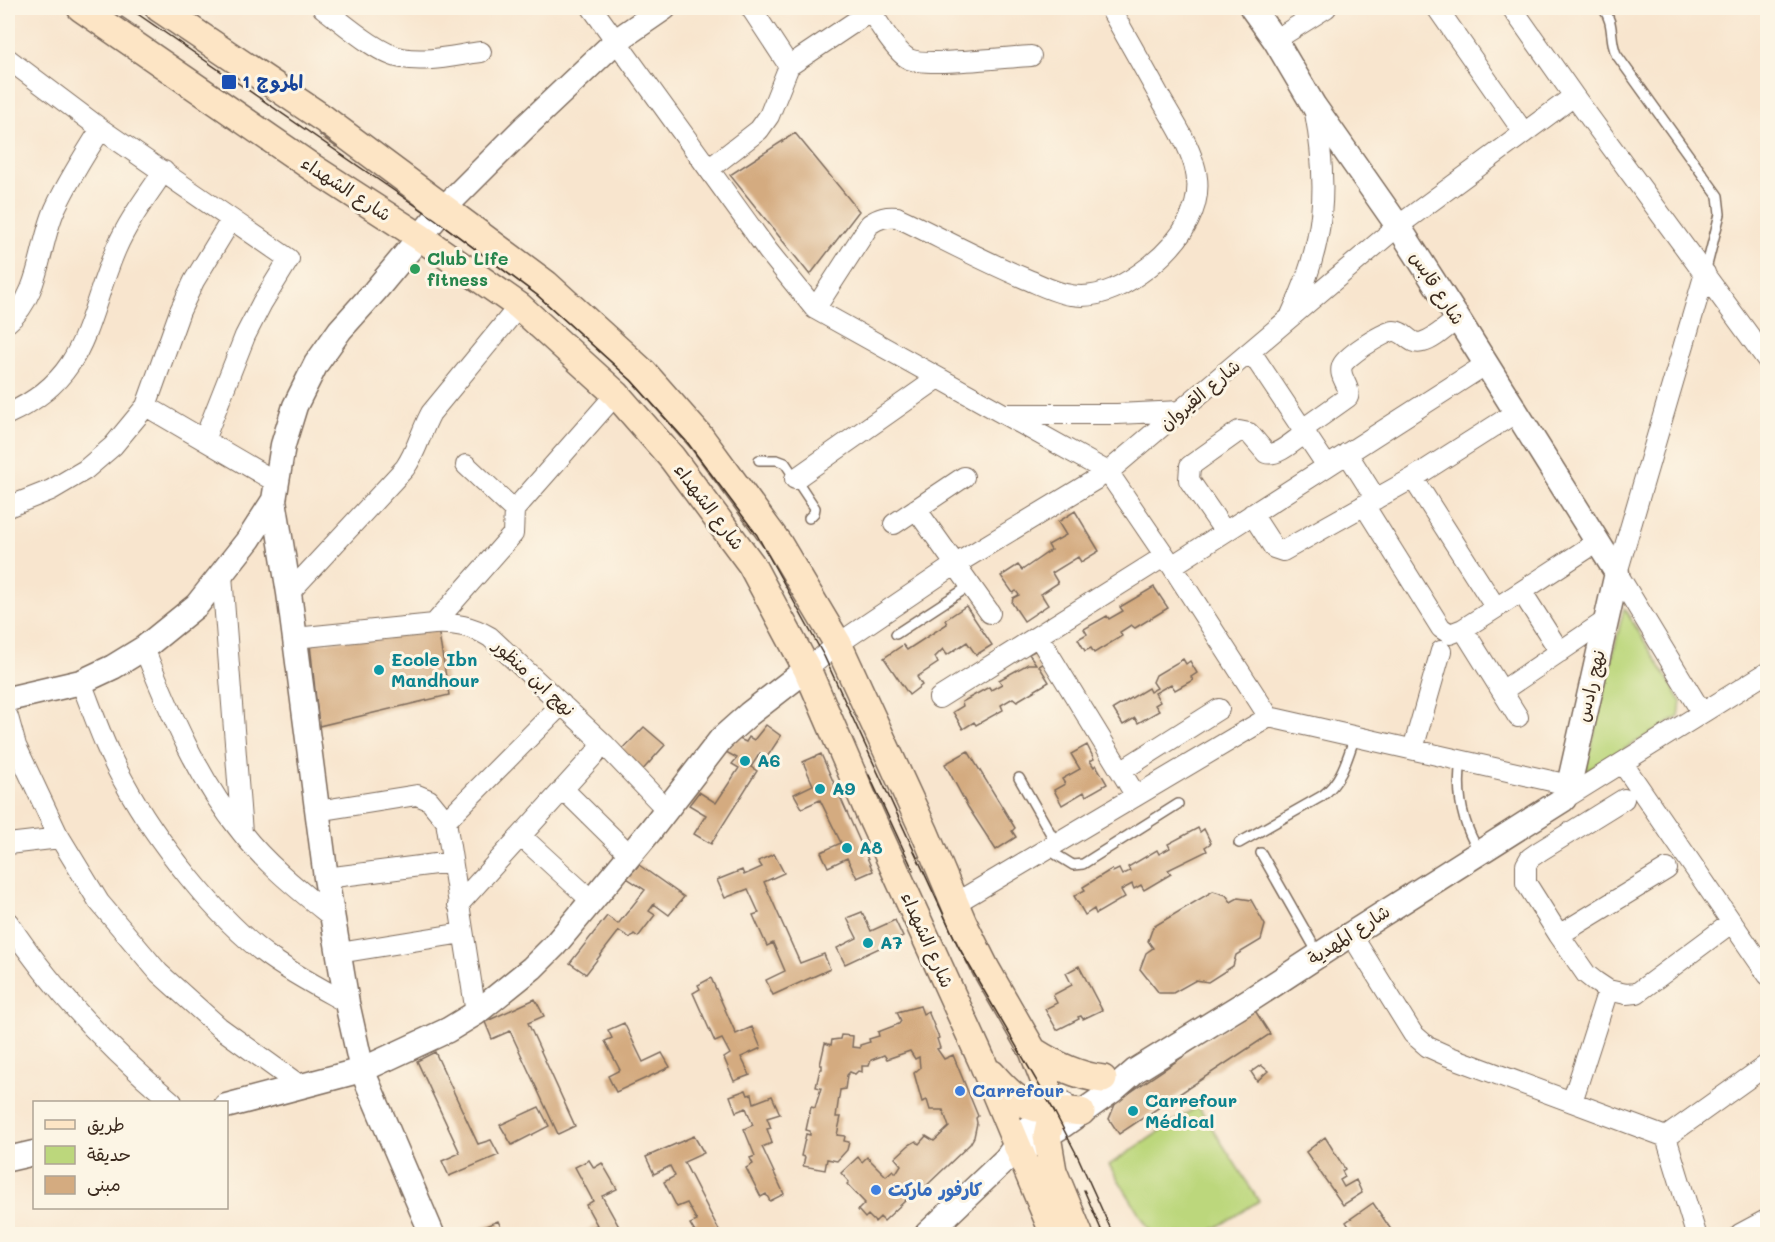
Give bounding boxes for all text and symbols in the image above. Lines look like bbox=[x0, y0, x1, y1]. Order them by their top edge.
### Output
place label: المروج 1 bbox=[242, 69, 303, 94]
marker: المروج 1 bbox=[220, 73, 238, 91]
street label: شارع الشهداء bbox=[297, 150, 396, 227]
place label: Club Life fitness bbox=[427, 246, 509, 291]
street label: شارع قابس bbox=[1404, 246, 1471, 329]
marker: Club Life fitness bbox=[408, 262, 422, 276]
street label: شارع القيروان bbox=[1154, 353, 1245, 436]
street label: شارع الشهداء bbox=[669, 458, 750, 555]
street label: نهج ابن منظور bbox=[487, 632, 580, 722]
place label: Ecole Ibn Mandhour bbox=[391, 647, 479, 692]
street label: نهج رادس bbox=[1570, 647, 1611, 724]
marker: Ecole Ibn Mandhour bbox=[372, 663, 386, 677]
place label: A6 bbox=[757, 748, 781, 772]
marker: A6 bbox=[738, 754, 752, 768]
place label: A9 bbox=[832, 776, 856, 800]
marker: A9 bbox=[813, 782, 827, 796]
place label: A8 bbox=[859, 835, 883, 859]
marker: A8 bbox=[840, 841, 854, 855]
street label: شارع الشهداء bbox=[895, 888, 960, 992]
street label: شارع المهدية bbox=[1303, 899, 1395, 971]
place label: A7 bbox=[880, 930, 903, 954]
marker: A7 bbox=[861, 936, 875, 950]
place label: Carrefour bbox=[972, 1078, 1064, 1102]
marker: Carrefour bbox=[953, 1084, 967, 1098]
place label: Carrefour Médical bbox=[1145, 1088, 1237, 1133]
legend bbox=[33, 1101, 228, 1209]
marker: Carrefour Médical bbox=[1126, 1104, 1140, 1118]
text: طريق bbox=[87, 1112, 125, 1136]
text: حديقة bbox=[87, 1142, 131, 1166]
text: مبنى bbox=[87, 1172, 121, 1196]
place label: كارفور ماركت bbox=[888, 1177, 982, 1202]
marker: كارفور ماركت bbox=[869, 1183, 883, 1197]

